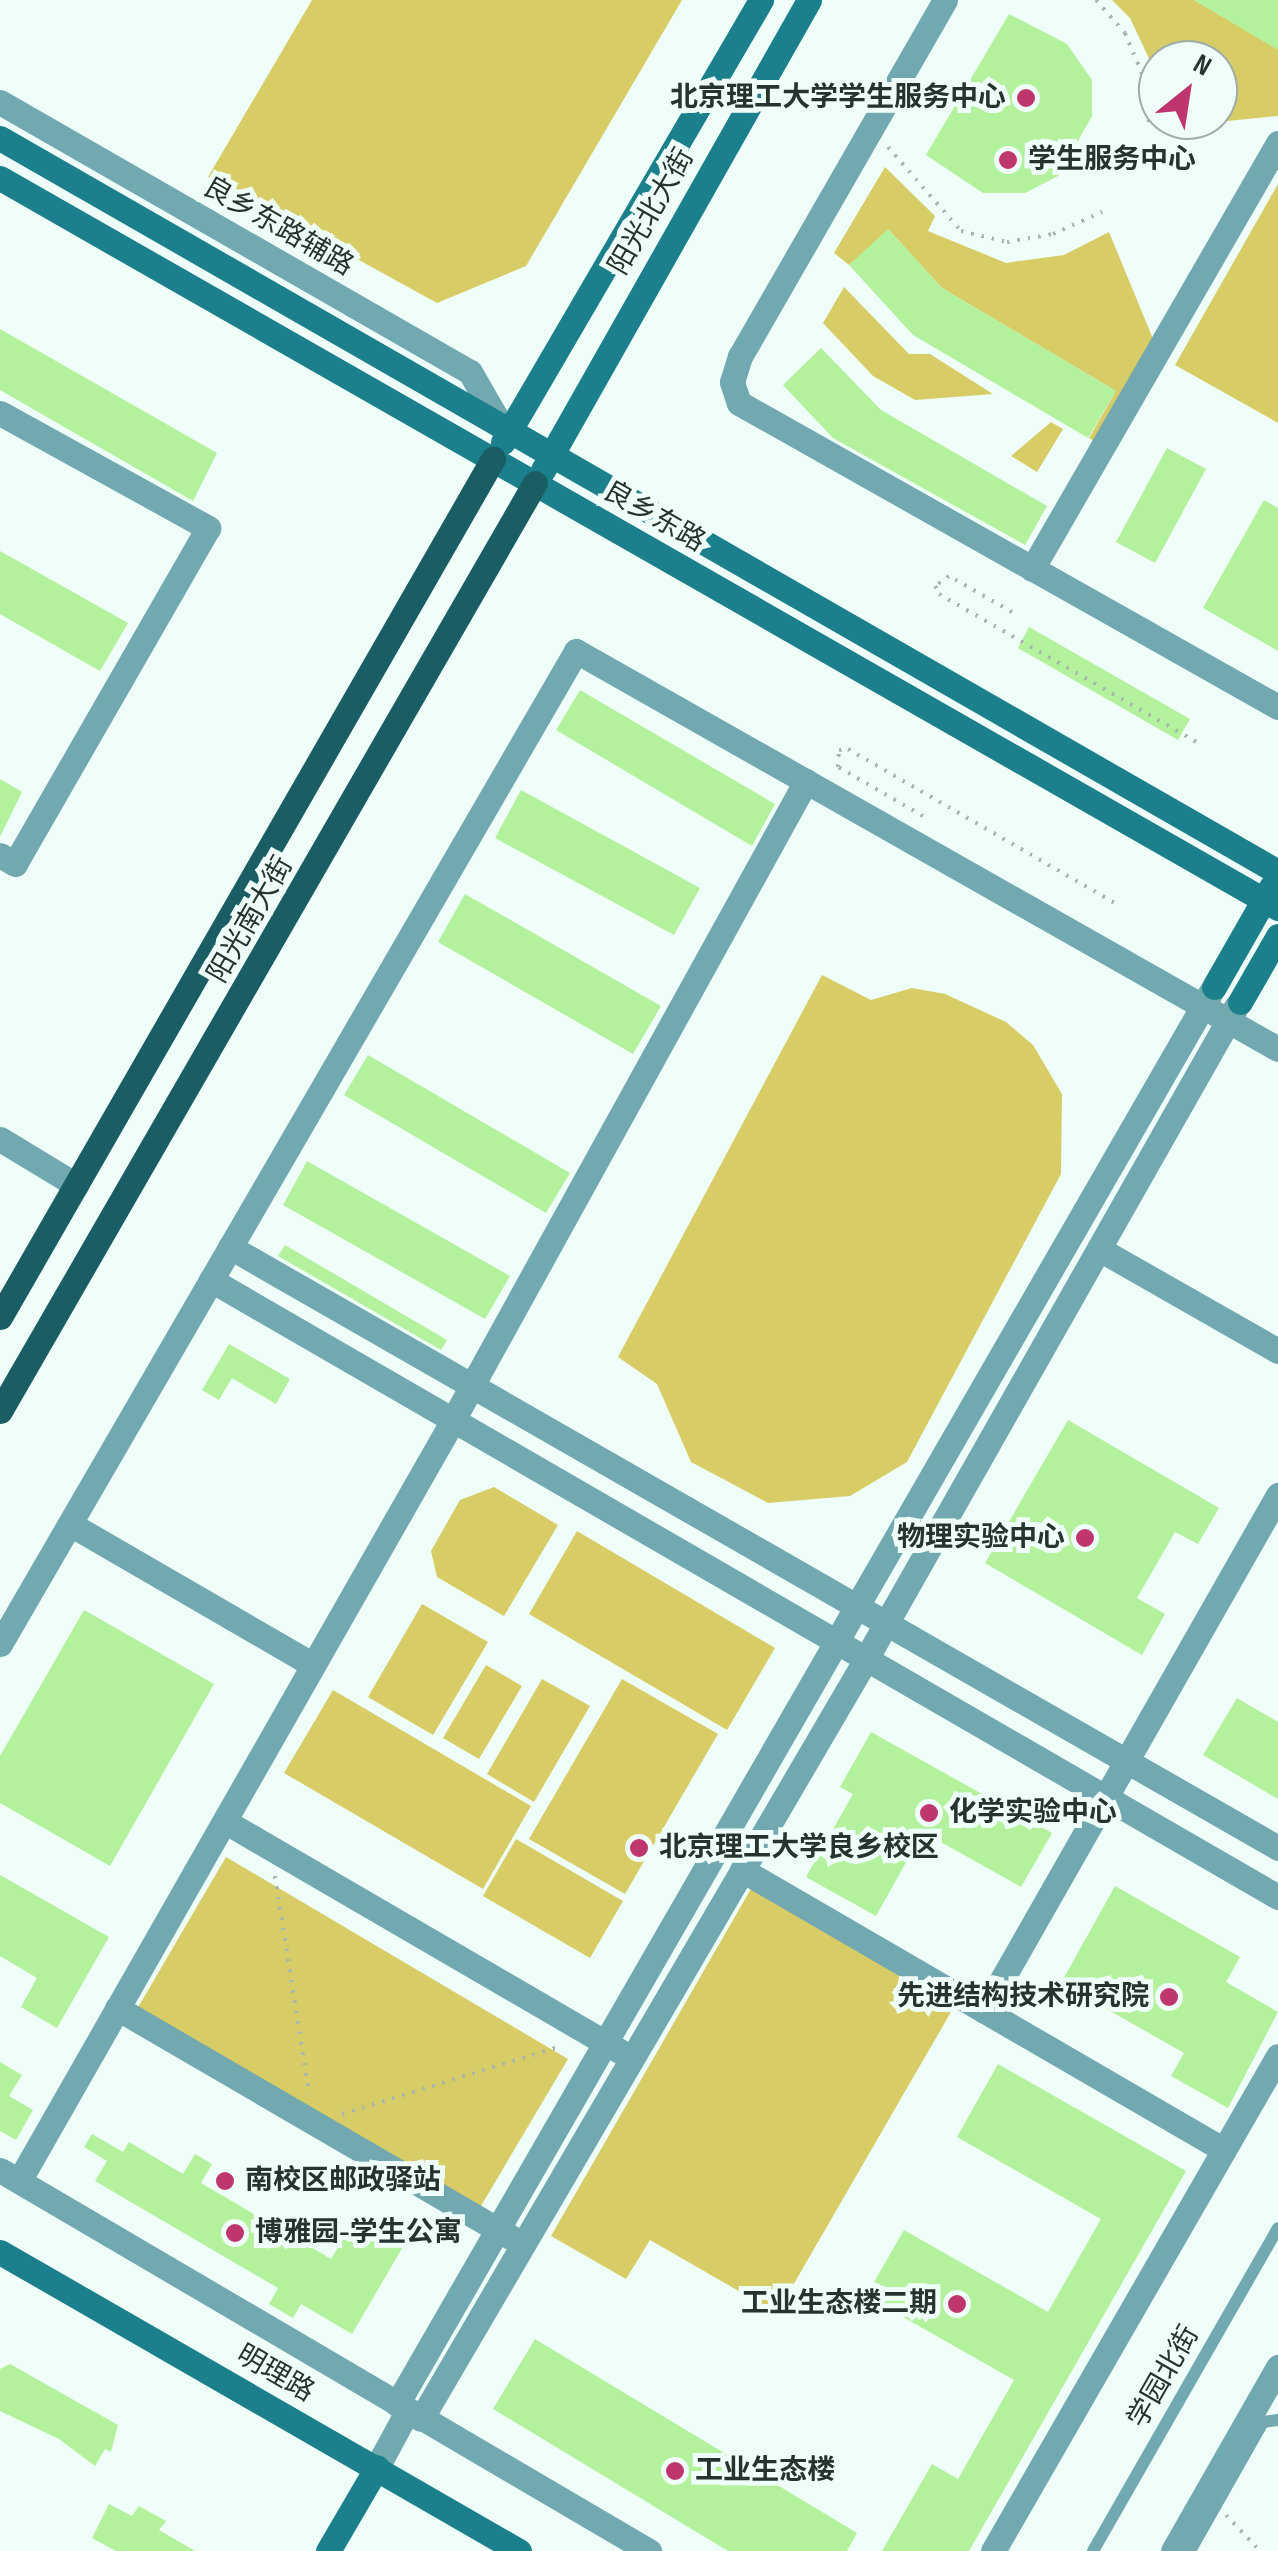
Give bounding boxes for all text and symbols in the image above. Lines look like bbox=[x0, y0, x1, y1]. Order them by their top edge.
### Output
north arrow bbox=[1138, 40, 1238, 140]
text: N bbox=[1188, 47, 1217, 83]
place label: 北京理工大学学生服务中心 bbox=[670, 81, 1006, 115]
marker: 北京理工大学学生服务中心 bbox=[1015, 87, 1037, 109]
street label: 阳光北大街 bbox=[602, 143, 702, 281]
place label: 学生服务中心 bbox=[1028, 143, 1196, 177]
marker: 学生服务中心 bbox=[997, 149, 1019, 171]
street label: 良乡东路辅路 bbox=[197, 170, 359, 284]
street label: 良乡东路 bbox=[597, 474, 711, 560]
street label: 阳光南大街 bbox=[201, 851, 301, 989]
place label: 物理实验中心 bbox=[897, 1521, 1065, 1555]
marker: 物理实验中心 bbox=[1074, 1527, 1096, 1549]
place label: 化学实验中心 bbox=[949, 1796, 1117, 1830]
marker: 化学实验中心 bbox=[918, 1802, 940, 1824]
place label: 北京理工大学良乡校区 bbox=[659, 1831, 939, 1865]
marker: 北京理工大学良乡校区 bbox=[628, 1837, 650, 1859]
place label: 先进结构技术研究院 bbox=[897, 1980, 1149, 2014]
marker: 先进结构技术研究院 bbox=[1158, 1986, 1180, 2008]
place label: 南校区邮政驿站 bbox=[245, 2164, 441, 2198]
marker: 南校区邮政驿站 bbox=[214, 2170, 236, 2192]
place label: 博雅园-学生公寓 bbox=[255, 2216, 462, 2250]
marker: 博雅园-学生公寓 bbox=[224, 2222, 246, 2244]
place label: 工业生态楼二期 bbox=[741, 2287, 937, 2321]
marker: 工业生态楼二期 bbox=[946, 2293, 968, 2315]
street label: 学园北街 bbox=[1121, 2320, 1207, 2434]
street label: 明理路 bbox=[230, 2338, 320, 2410]
place label: 工业生态楼 bbox=[695, 2454, 835, 2488]
marker: 工业生态楼 bbox=[664, 2460, 686, 2482]

